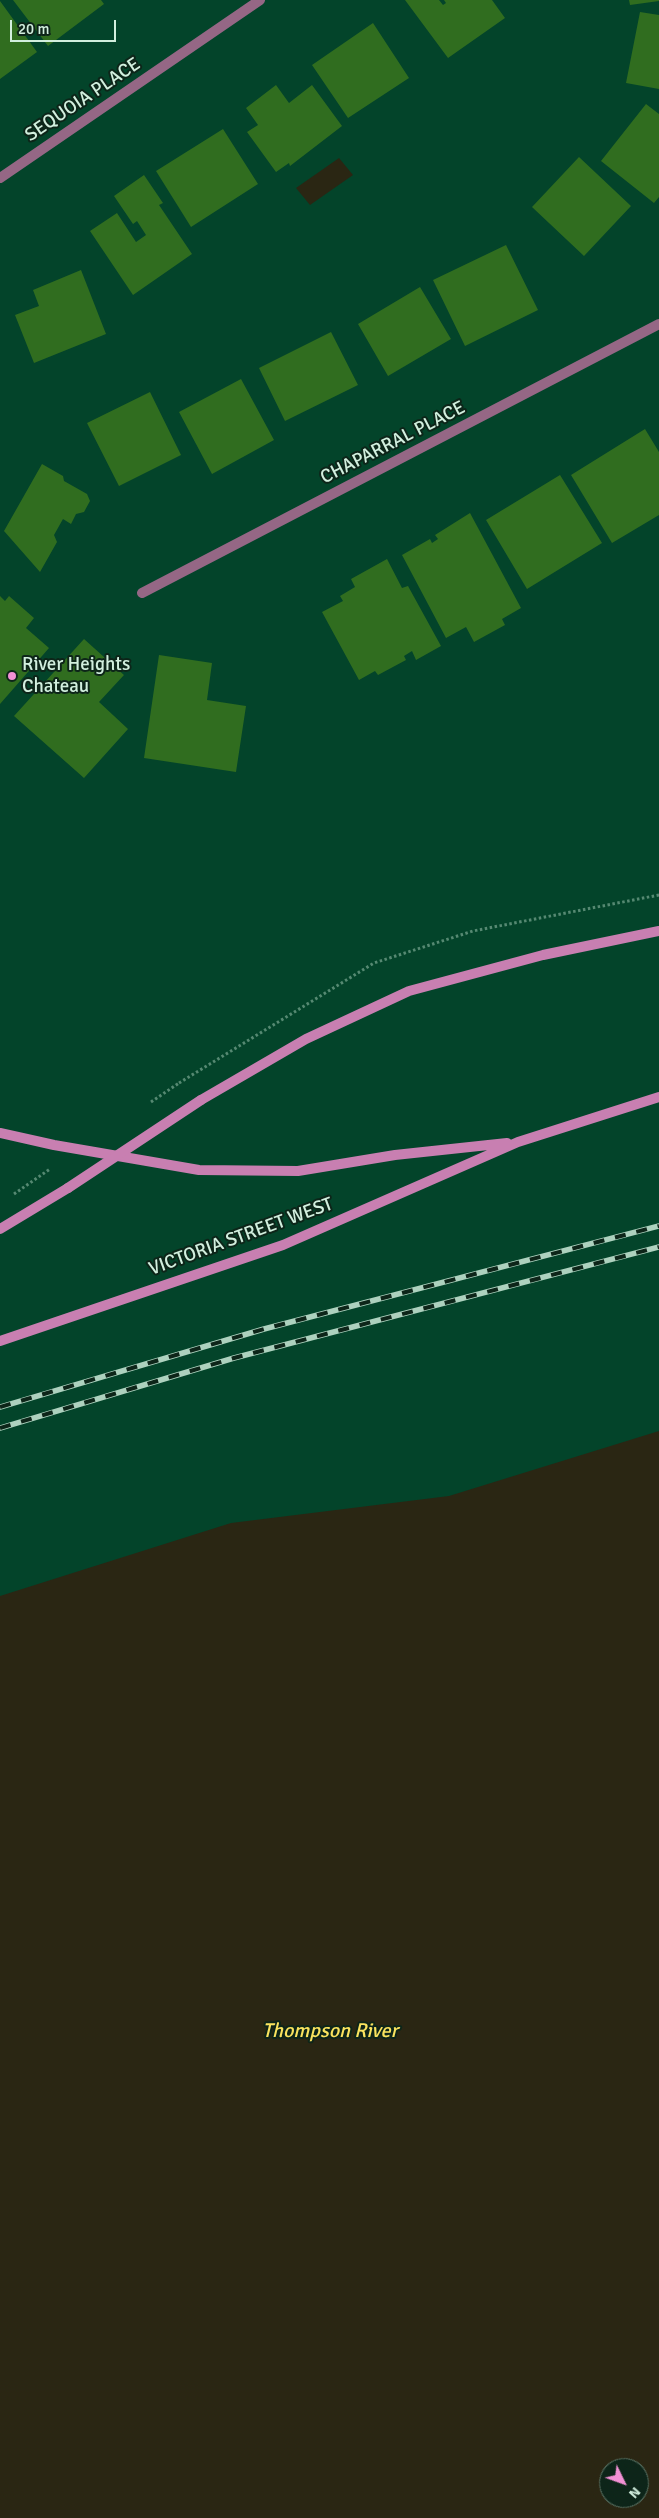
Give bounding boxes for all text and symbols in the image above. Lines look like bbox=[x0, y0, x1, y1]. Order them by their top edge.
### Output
scale bar bbox=[12, 10, 119, 42]
text: 20 m bbox=[18, 20, 49, 38]
street label: SEQUOIA PLACE bbox=[21, 53, 145, 147]
street label: CHAPARRAL PLACE bbox=[317, 397, 469, 489]
place label: River Heights Chateau bbox=[22, 654, 130, 698]
marker: River Heights Chateau bbox=[6, 670, 18, 682]
street label: VICTORIA STREET WEST bbox=[146, 1193, 336, 1281]
water label: Thompson River bbox=[262, 2020, 398, 2044]
north arrow bbox=[599, 2458, 649, 2508]
text: N bbox=[625, 2483, 644, 2502]

